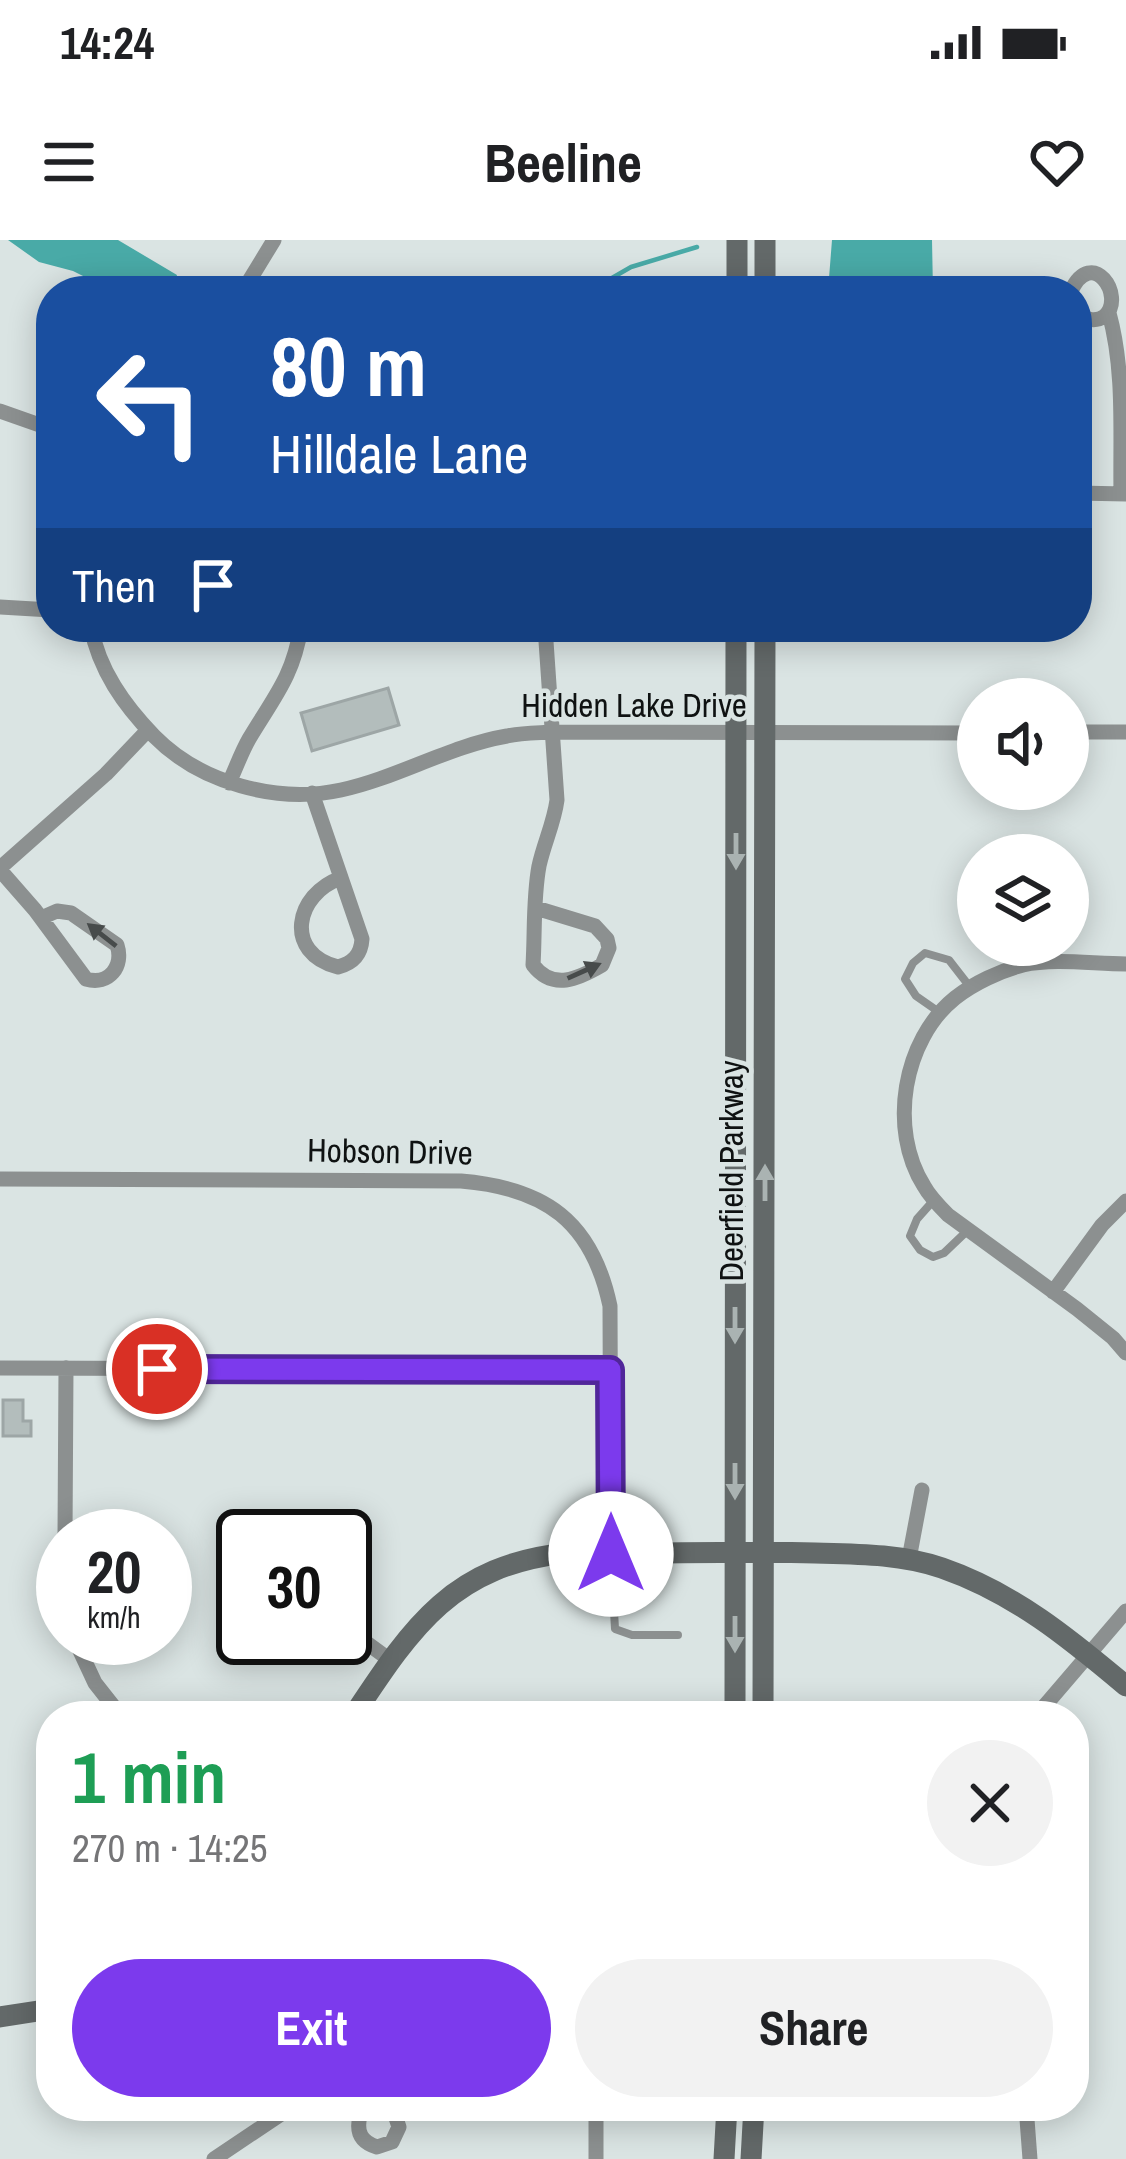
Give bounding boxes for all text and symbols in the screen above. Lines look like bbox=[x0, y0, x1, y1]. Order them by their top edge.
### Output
text: 14:24 bbox=[60, 12, 154, 73]
text: Beeline bbox=[484, 126, 642, 199]
icon: menu bbox=[36, 129, 102, 195]
icon: heart bbox=[1024, 129, 1090, 195]
text: 80 m bbox=[270, 309, 427, 422]
icon: left bbox=[72, 324, 228, 480]
text: Hilldale Lane bbox=[270, 417, 528, 490]
icon: arrive bbox=[180, 552, 246, 618]
text: Then bbox=[72, 555, 156, 616]
map controls bbox=[957, 678, 1089, 966]
button: sound bbox=[957, 678, 1089, 810]
street label: Hidden Lake Drive bbox=[521, 683, 747, 727]
one-way arrow bbox=[726, 833, 746, 871]
button: layers bbox=[957, 834, 1089, 966]
one-way arrow bbox=[86, 923, 117, 948]
one-way arrow bbox=[567, 961, 602, 981]
street label: Deerfield Parkway bbox=[709, 1060, 753, 1282]
street label: Hobson Drive bbox=[307, 1128, 473, 1174]
one-way arrow bbox=[755, 1163, 775, 1201]
one-way arrow bbox=[725, 1307, 745, 1345]
pin bbox=[106, 1318, 208, 1420]
icon: arrive bbox=[124, 1336, 190, 1402]
one-way arrow bbox=[725, 1463, 745, 1501]
position arrow bbox=[548, 1491, 674, 1617]
speed limit sign: 30 bbox=[216, 1509, 372, 1665]
text: 20 bbox=[87, 1531, 141, 1612]
text: km/h bbox=[87, 1597, 141, 1637]
one-way arrow bbox=[725, 1616, 745, 1654]
text: 1 min bbox=[72, 1728, 226, 1825]
button: close bbox=[927, 1740, 1053, 1866]
text: 270 m · 14:25 bbox=[72, 1822, 268, 1874]
button: Exit bbox=[72, 1959, 551, 2097]
button: Share bbox=[575, 1959, 1053, 2097]

